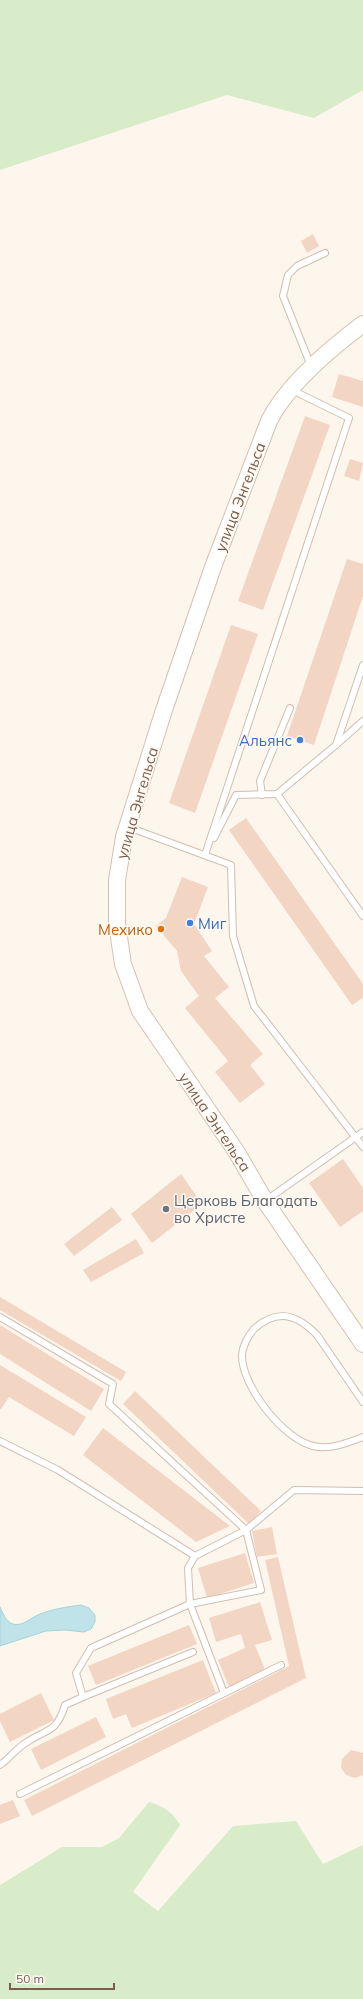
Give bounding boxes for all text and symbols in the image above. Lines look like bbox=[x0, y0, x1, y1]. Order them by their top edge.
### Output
street label: улица Энгельса bbox=[210, 440, 270, 554]
place label: Альянс bbox=[239, 731, 292, 750]
marker: Альянс bbox=[295, 735, 305, 745]
street label: улица Энгельса bbox=[112, 745, 162, 861]
place label: Миг bbox=[198, 914, 227, 933]
marker: Миг bbox=[185, 918, 195, 928]
place label: Мехико bbox=[98, 920, 153, 939]
marker: Мехико bbox=[156, 924, 166, 934]
street label: улица Энгельса bbox=[175, 1069, 255, 1175]
place label: Церковь Благодать во Христе bbox=[174, 1191, 318, 1227]
marker: Церковь Благодать во Христе bbox=[161, 1204, 171, 1214]
scale bar bbox=[10, 1965, 114, 1991]
text: 50 m bbox=[16, 1971, 44, 1986]

